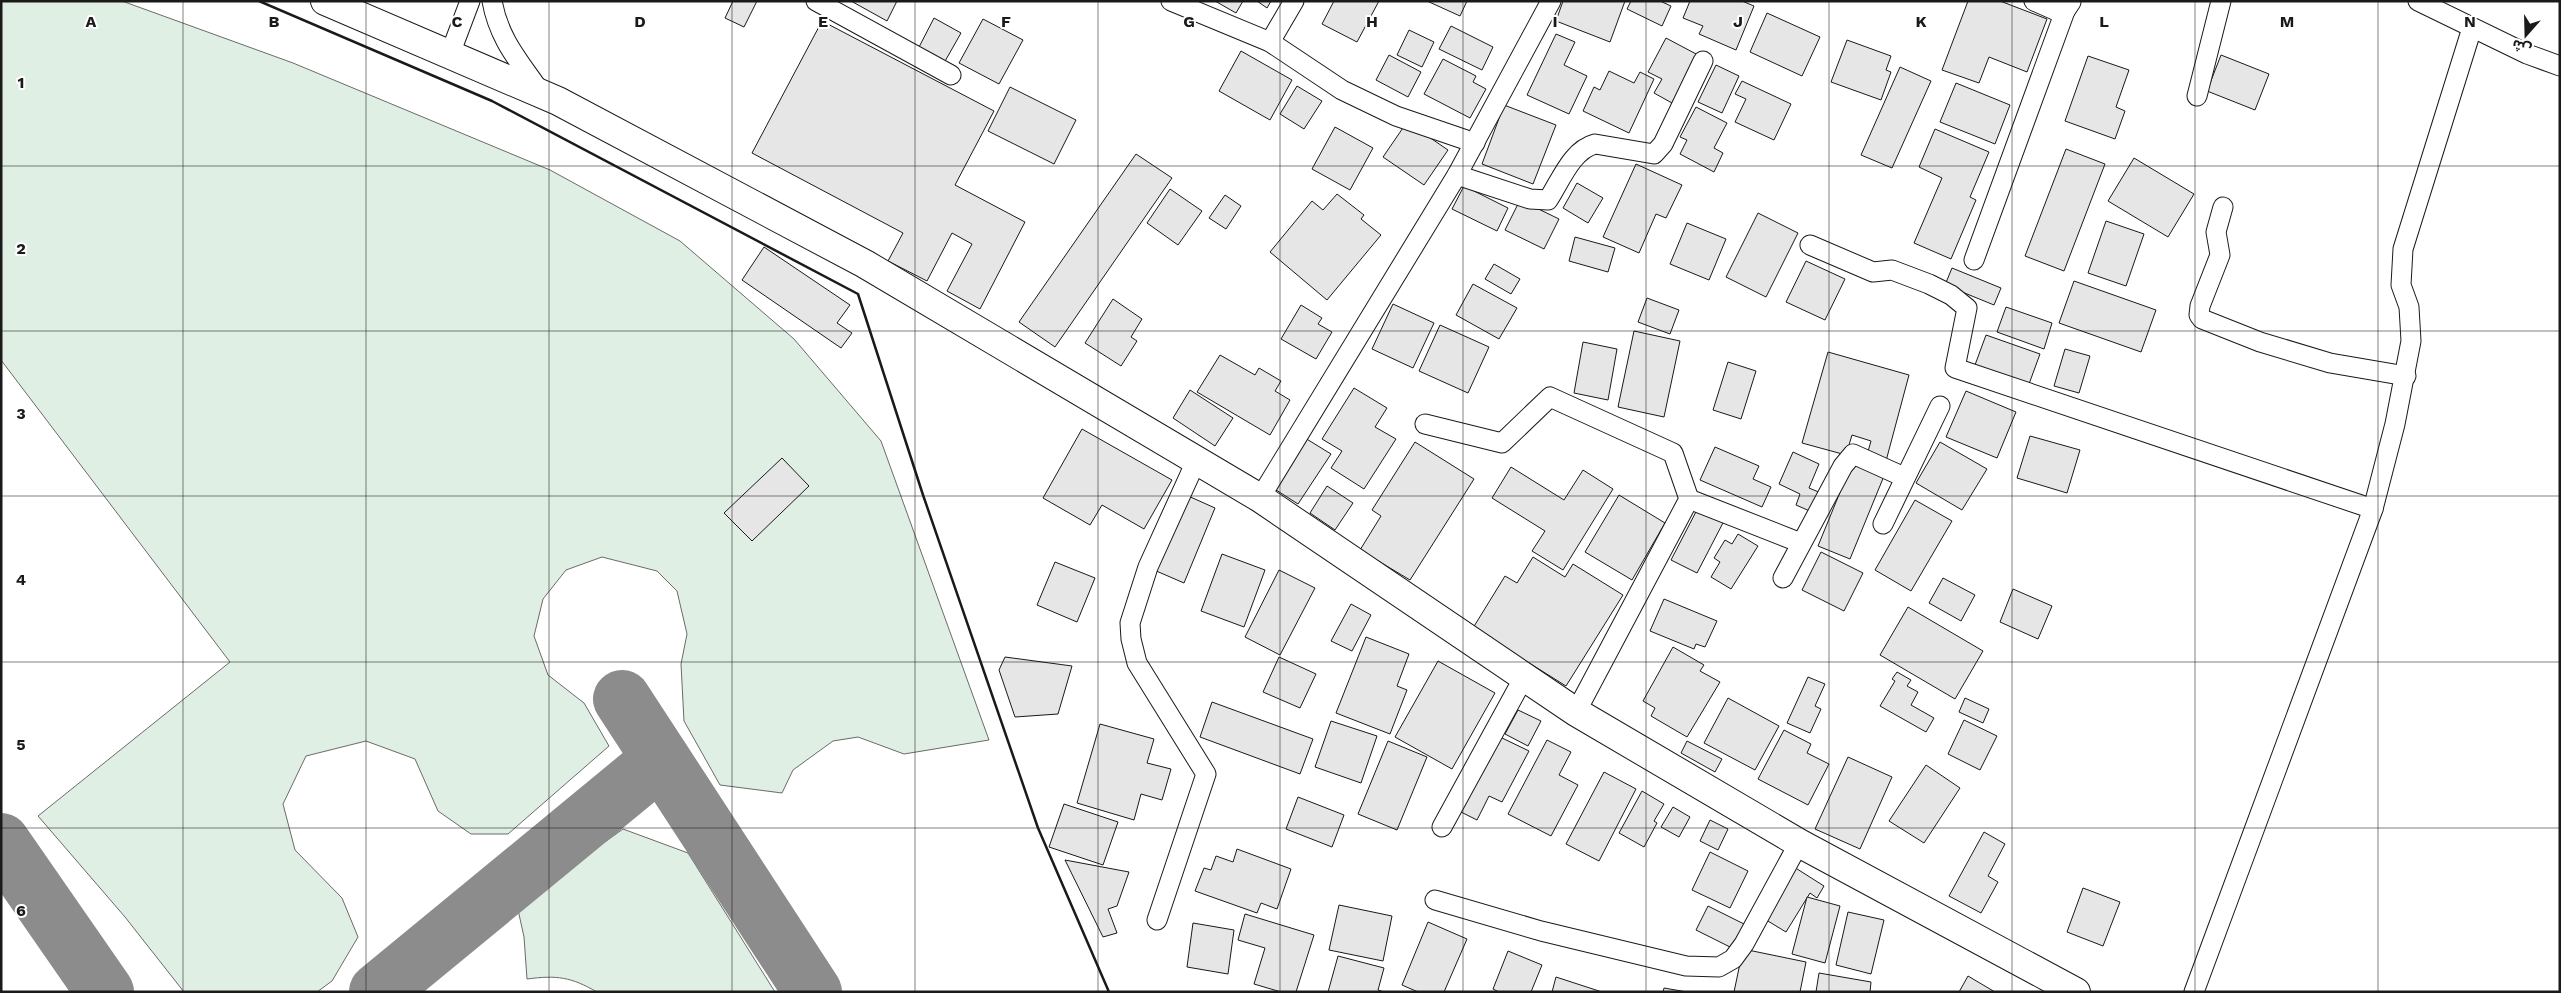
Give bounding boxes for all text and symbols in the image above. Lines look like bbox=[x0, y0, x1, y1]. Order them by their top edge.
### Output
north arrow bbox=[2501, 10, 2551, 60]
text: A bbox=[86, 12, 97, 31]
text: B bbox=[269, 12, 280, 31]
text: C bbox=[452, 12, 463, 31]
text: D bbox=[634, 12, 646, 31]
text: E bbox=[818, 12, 828, 31]
text: F bbox=[1001, 12, 1011, 31]
text: G bbox=[1183, 12, 1195, 31]
text: H bbox=[1366, 12, 1378, 31]
text: I bbox=[1552, 12, 1558, 31]
text: J bbox=[1733, 12, 1743, 31]
text: K bbox=[1915, 12, 1927, 31]
text: L bbox=[2099, 12, 2109, 31]
text: M bbox=[2280, 12, 2294, 31]
text: N bbox=[2464, 12, 2476, 31]
text: ش bbox=[2510, 36, 2533, 58]
text: 1 bbox=[18, 73, 24, 92]
text: 2 bbox=[16, 239, 26, 258]
text: 3 bbox=[16, 404, 26, 423]
text: 4 bbox=[16, 570, 26, 589]
text: 5 bbox=[16, 735, 26, 754]
text: 6 bbox=[16, 901, 26, 920]

